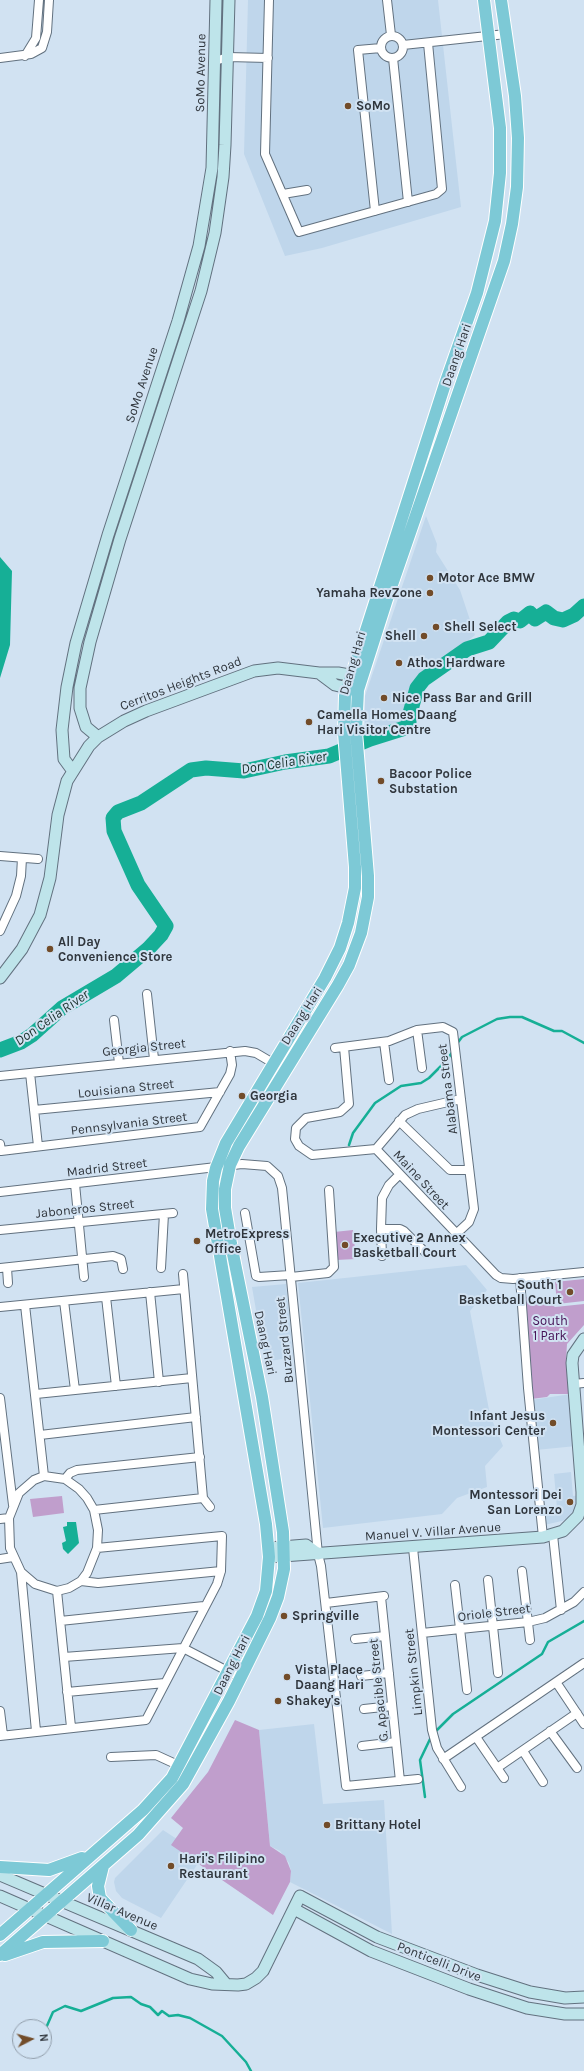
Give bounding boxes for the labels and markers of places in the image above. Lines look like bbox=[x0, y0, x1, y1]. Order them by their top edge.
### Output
place label: SoMo bbox=[356, 98, 390, 114]
marker: SoMo bbox=[343, 101, 353, 111]
place label: Motor Ace BMW bbox=[438, 570, 535, 586]
marker: Motor Ace BMW bbox=[425, 573, 435, 583]
place label: Yamaha RevZone bbox=[316, 585, 422, 601]
marker: Yamaha RevZone bbox=[425, 588, 435, 598]
place label: Shell Select bbox=[444, 619, 517, 635]
marker: Shell Select bbox=[431, 622, 441, 632]
place label: Shell bbox=[385, 628, 416, 644]
marker: Shell bbox=[419, 631, 429, 641]
place label: Athos Hardware bbox=[407, 655, 505, 671]
marker: Athos Hardware bbox=[394, 658, 404, 668]
place label: Nice Pass Bar and Grill bbox=[392, 690, 532, 706]
marker: Nice Pass Bar and Grill bbox=[379, 693, 389, 703]
place label: Camella Homes Daang Hari Visitor Centre bbox=[317, 707, 457, 738]
marker: Camella Homes Daang Hari Visitor Centre bbox=[304, 717, 314, 727]
place label: Bacoor Police Substation bbox=[389, 766, 472, 797]
marker: Bacoor Police Substation bbox=[376, 776, 386, 786]
place label: All Day Convenience Store bbox=[58, 934, 173, 965]
marker: All Day Convenience Store bbox=[45, 944, 55, 954]
place label: Georgia bbox=[250, 1088, 297, 1104]
marker: Georgia bbox=[237, 1091, 247, 1101]
place label: MetroExpress Office bbox=[205, 1226, 289, 1257]
place label: Executive 2 Annex Basketball Court bbox=[353, 1230, 466, 1261]
marker: MetroExpress Office bbox=[192, 1236, 202, 1246]
marker: Executive 2 Annex Basketball Court bbox=[340, 1240, 350, 1250]
place label: South 1 Basketball Court bbox=[459, 1277, 562, 1308]
marker: South 1 Basketball Court bbox=[565, 1287, 575, 1297]
place label: Infant Jesus Montessori Center bbox=[432, 1408, 545, 1439]
marker: Infant Jesus Montessori Center bbox=[548, 1418, 558, 1428]
place label: Montessori Dei San Lorenzo bbox=[469, 1487, 562, 1518]
marker: Montessori Dei San Lorenzo bbox=[565, 1497, 575, 1507]
place label: Springville bbox=[292, 1608, 359, 1624]
marker: Springville bbox=[279, 1611, 289, 1621]
place label: Vista Place Daang Hari bbox=[295, 1662, 364, 1693]
marker: Vista Place Daang Hari bbox=[282, 1672, 292, 1682]
place label: Shakey's bbox=[286, 1693, 340, 1709]
marker: Shakey's bbox=[273, 1696, 283, 1706]
place label: Brittany Hotel bbox=[335, 1817, 421, 1833]
marker: Brittany Hotel bbox=[322, 1820, 332, 1830]
place label: Hari's Filipino Restaurant bbox=[179, 1851, 265, 1882]
marker: Hari's Filipino Restaurant bbox=[166, 1861, 176, 1871]

